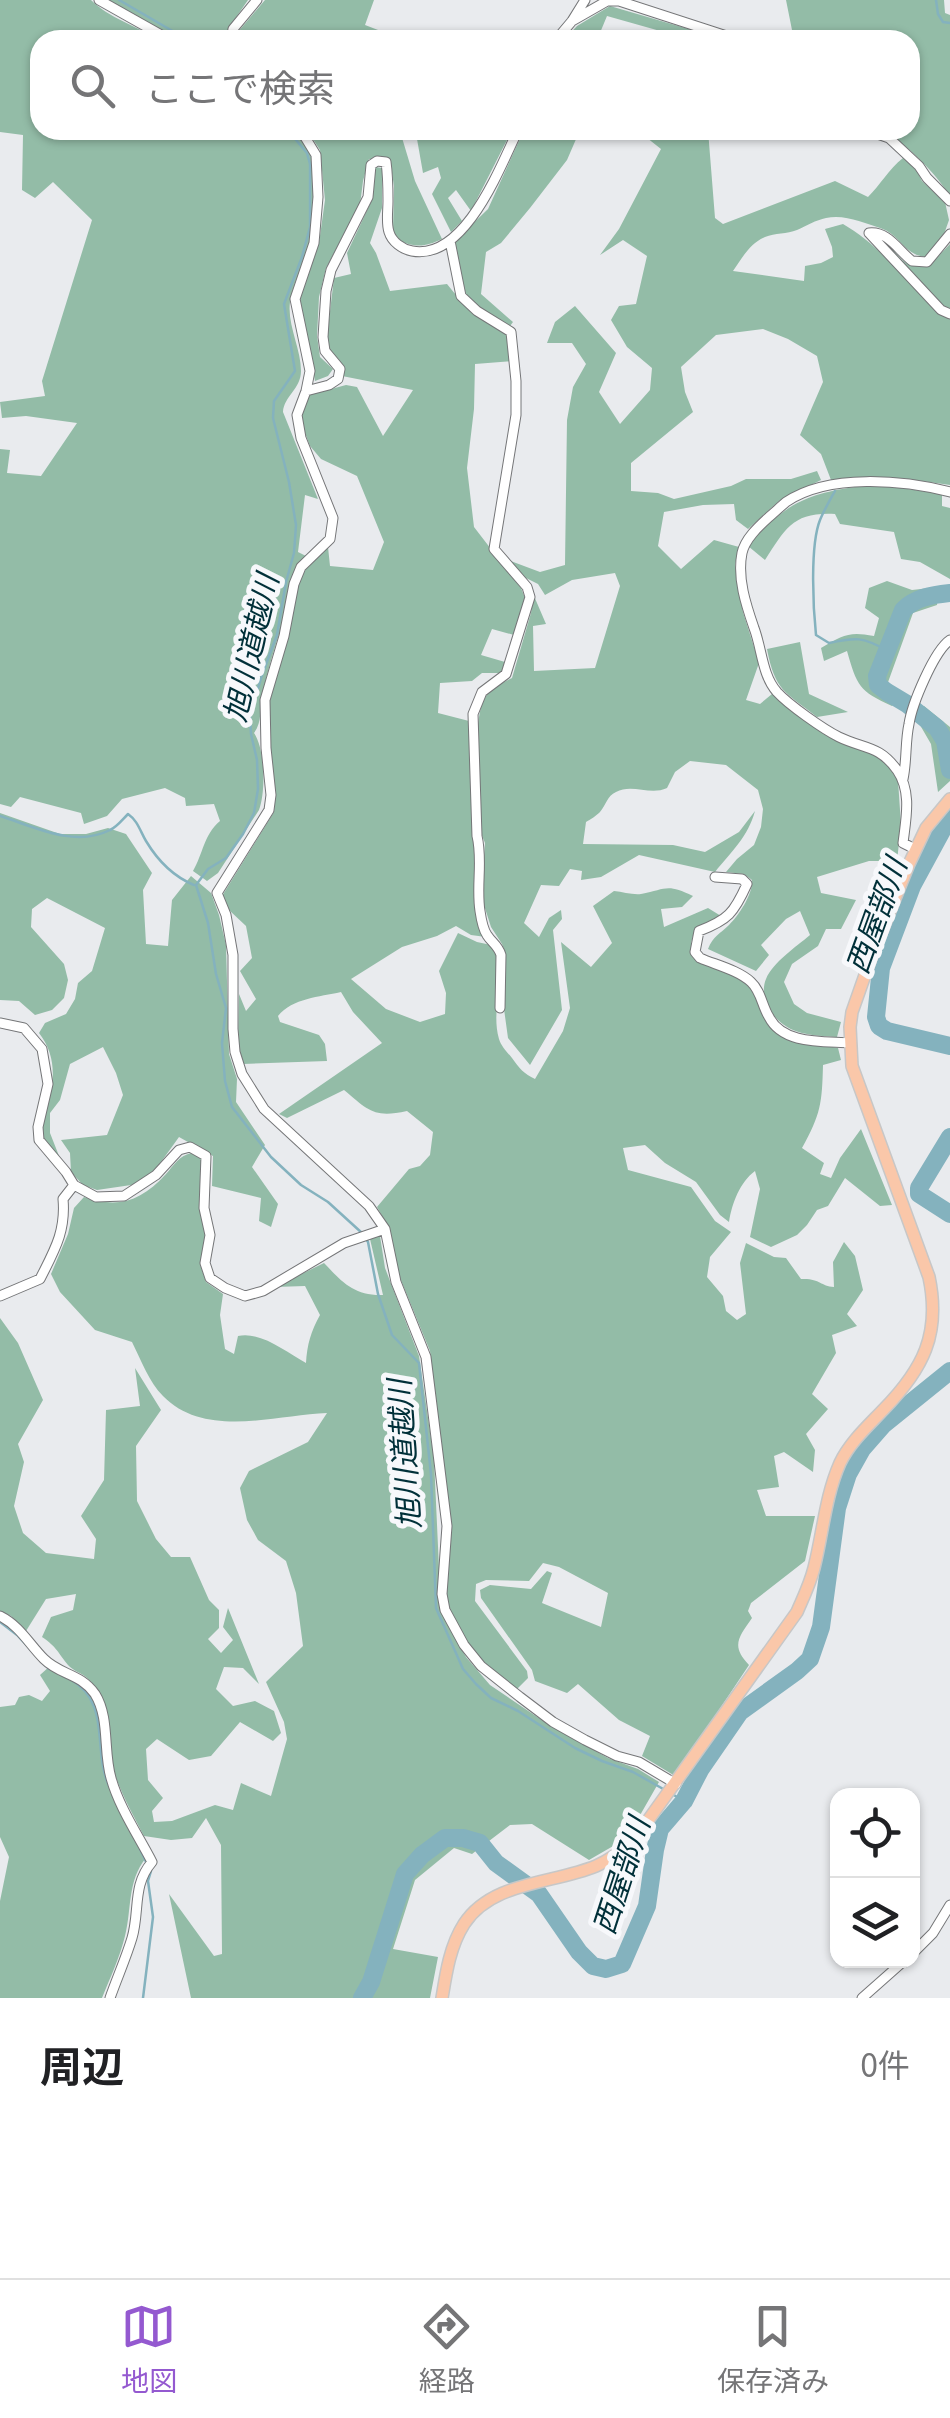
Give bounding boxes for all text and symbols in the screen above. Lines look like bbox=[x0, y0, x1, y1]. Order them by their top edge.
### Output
search box bbox=[30, 30, 920, 140]
icon: search bbox=[65, 58, 120, 113]
text: ここで検索 bbox=[145, 58, 335, 113]
water label: 旭川道越川 bbox=[211, 566, 288, 725]
water label: 西屋部川 bbox=[833, 848, 916, 979]
water label: 旭川道越川 bbox=[375, 1375, 429, 1531]
map controls bbox=[830, 1788, 920, 1968]
button: locate bbox=[830, 1788, 920, 1878]
water label: 西屋部川 bbox=[580, 1808, 660, 1939]
button: layers bbox=[830, 1878, 920, 1968]
text: 周辺 bbox=[40, 2033, 124, 2094]
text: 0件 bbox=[860, 2040, 910, 2086]
tab: 地図 bbox=[121, 2299, 177, 2399]
tab: 経路 bbox=[419, 2299, 475, 2399]
tab: 保存済み bbox=[717, 2299, 829, 2399]

